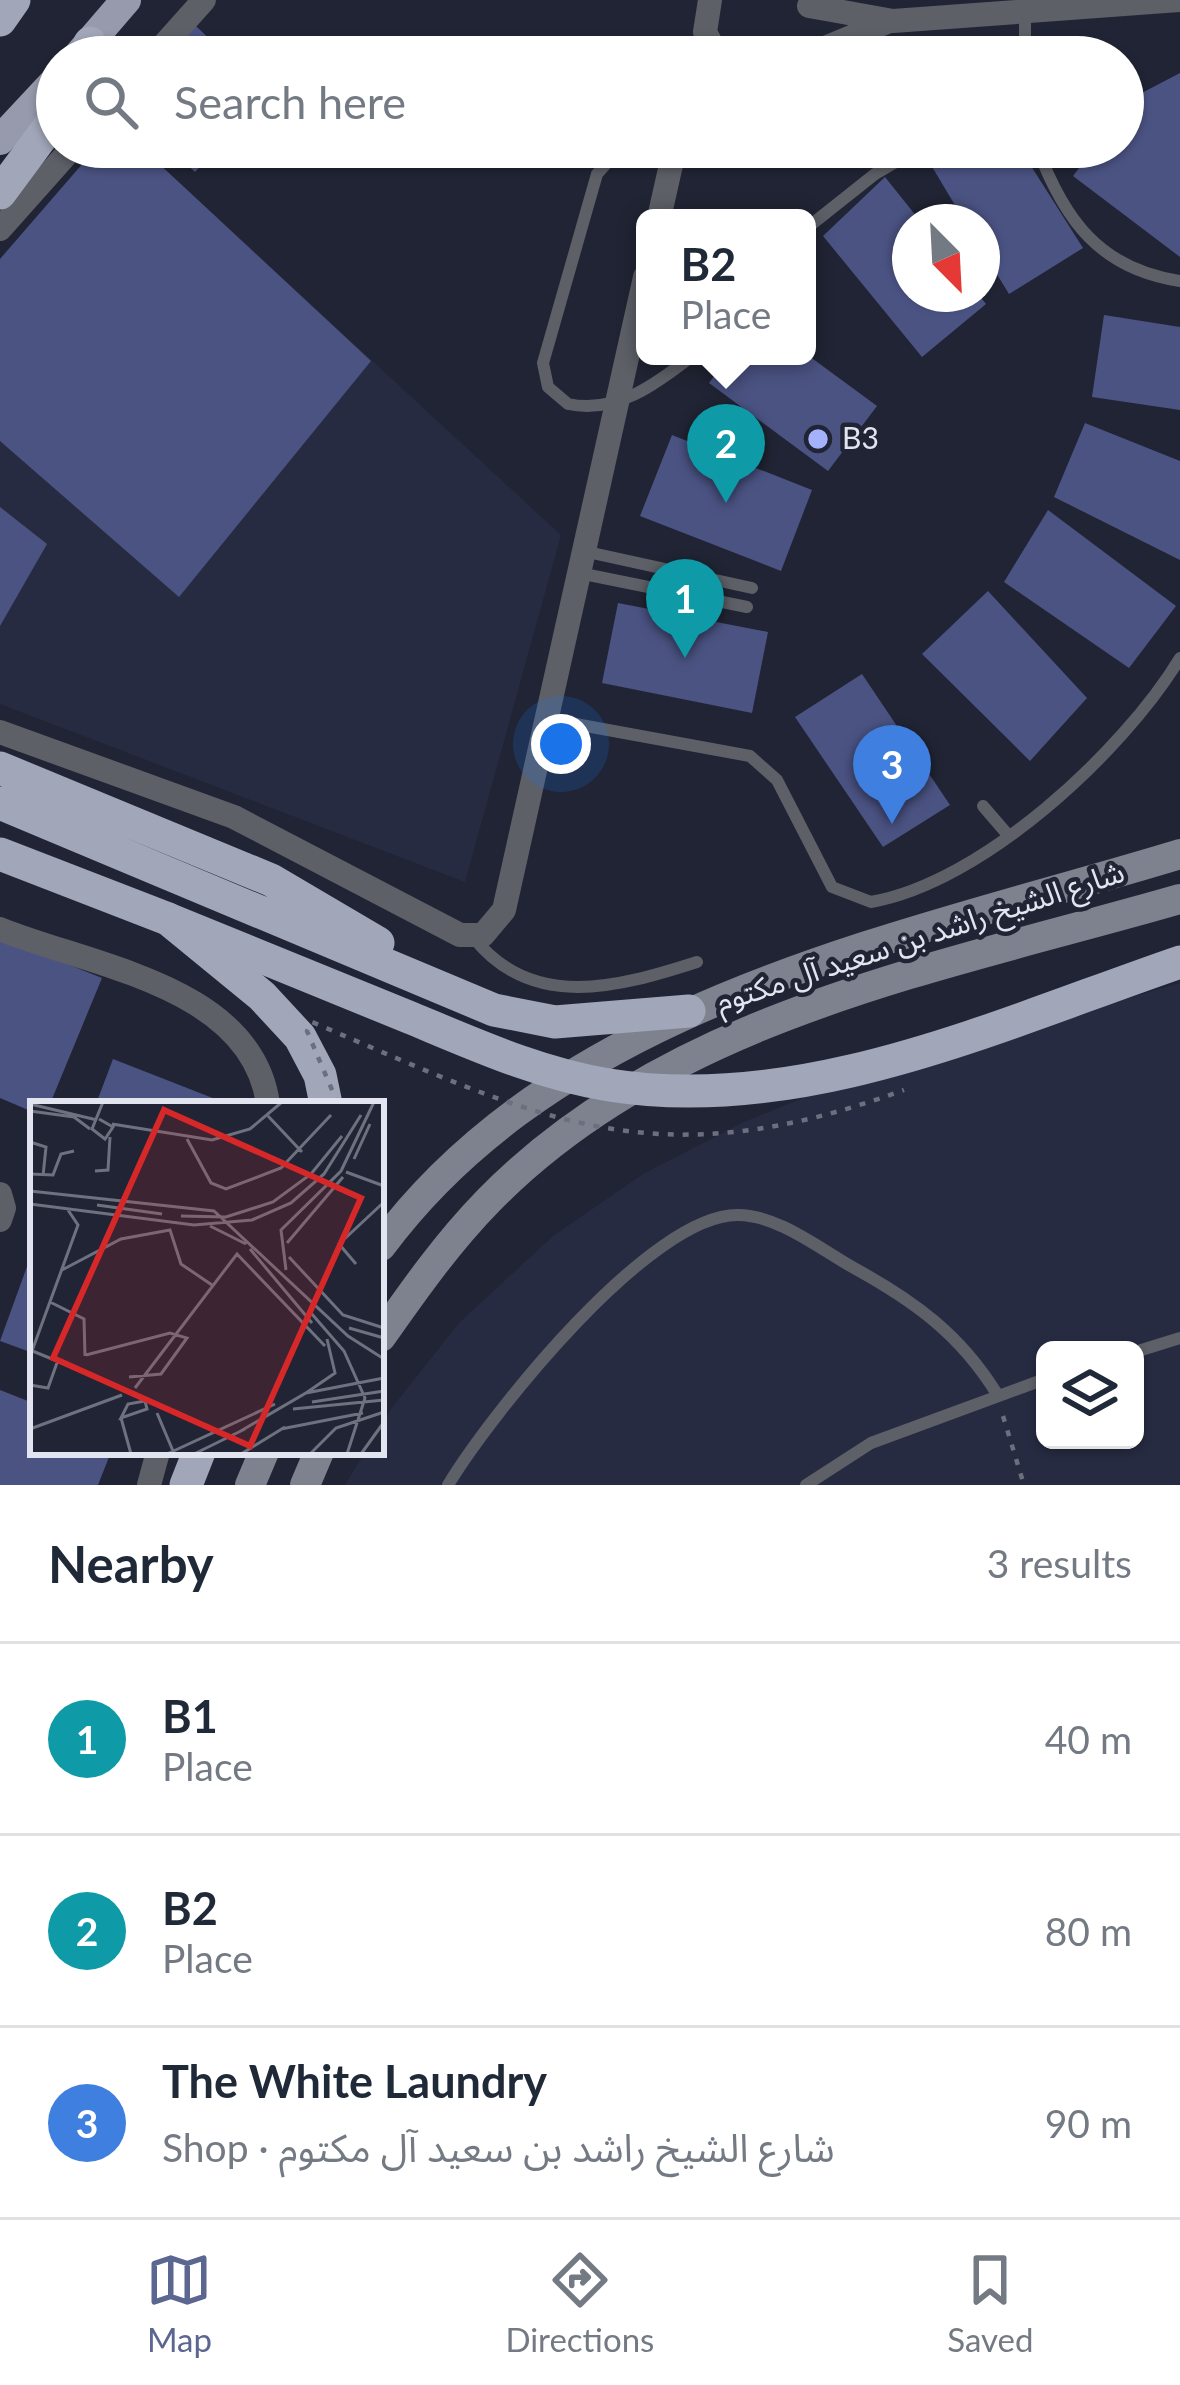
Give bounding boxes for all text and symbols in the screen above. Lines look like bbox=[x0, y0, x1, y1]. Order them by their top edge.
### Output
search box bbox=[36, 36, 1144, 168]
icon: search bbox=[78, 69, 144, 135]
text: Search here bbox=[174, 75, 406, 129]
north arrow bbox=[892, 204, 1000, 312]
popup bbox=[636, 209, 816, 365]
text: B2 bbox=[681, 237, 736, 291]
text: Place bbox=[681, 291, 771, 337]
pin: 2 bbox=[687, 404, 765, 503]
place label: B3 bbox=[842, 419, 879, 455]
marker: B3 bbox=[805, 426, 831, 452]
pin: 1 bbox=[646, 559, 724, 658]
your location bbox=[531, 714, 591, 774]
pin: 3 bbox=[853, 725, 931, 824]
street label: شارع الشيخ راشد بن سعيد آل مكتوم bbox=[711, 852, 1130, 1024]
inset map bbox=[30, 1101, 384, 1455]
map controls bbox=[1036, 1341, 1144, 1449]
button: layers bbox=[1036, 1341, 1144, 1449]
text: Nearby bbox=[48, 1533, 214, 1594]
text: 3 results bbox=[987, 1540, 1132, 1586]
text: B1 bbox=[162, 1689, 218, 1743]
text: 1 bbox=[76, 1716, 98, 1762]
text: 40 m bbox=[1045, 1716, 1132, 1762]
text: Place bbox=[162, 1743, 253, 1789]
text: B2 bbox=[162, 1881, 218, 1935]
text: 2 bbox=[76, 1908, 98, 1954]
text: 80 m bbox=[1045, 1908, 1132, 1954]
text: Place bbox=[162, 1935, 253, 1981]
text: The White Laundry bbox=[162, 2054, 547, 2108]
text: 3 bbox=[76, 2100, 98, 2146]
text: 90 m bbox=[1045, 2100, 1132, 2146]
text: Shop · شارع الشيخ راشد بن سعيد آل مكتوم bbox=[162, 2124, 835, 2170]
tab: Map bbox=[146, 2247, 212, 2359]
tab: Directions bbox=[505, 2247, 654, 2359]
tab: Saved bbox=[947, 2247, 1034, 2359]

